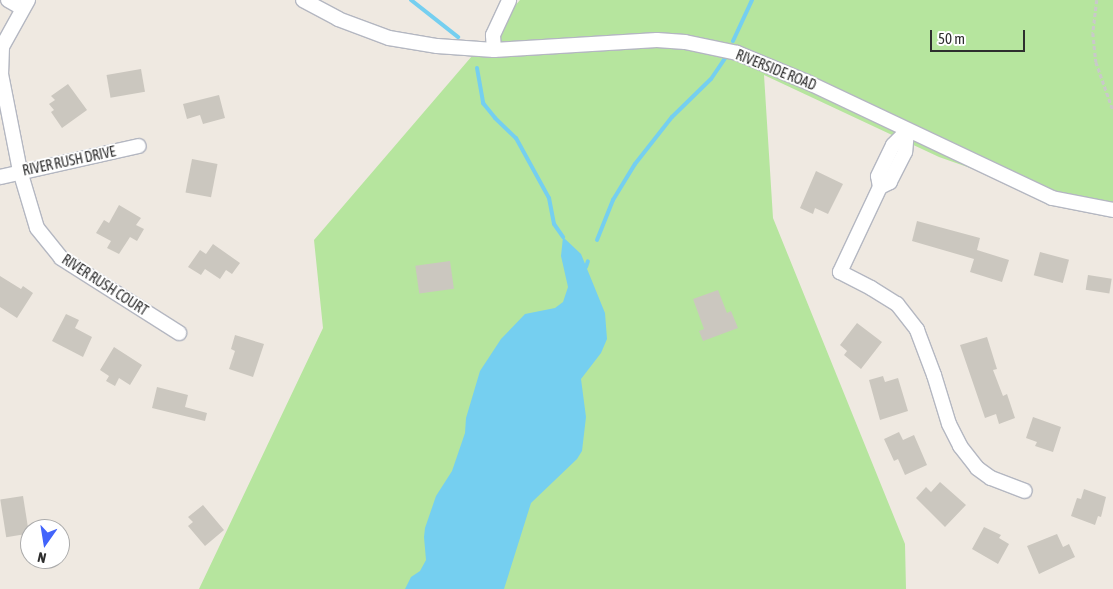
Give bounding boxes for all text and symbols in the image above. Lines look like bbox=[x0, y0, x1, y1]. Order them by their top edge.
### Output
scale bar bbox=[933, 20, 1028, 52]
text: 50 m bbox=[938, 30, 965, 47]
street label: RIVERSIDE ROAD bbox=[733, 46, 819, 94]
street label: RIVER RUSH DRIVE bbox=[21, 143, 117, 179]
street label: RIVER RUSH COURT bbox=[59, 251, 151, 319]
north arrow bbox=[20, 519, 70, 569]
text: N bbox=[36, 549, 48, 566]

